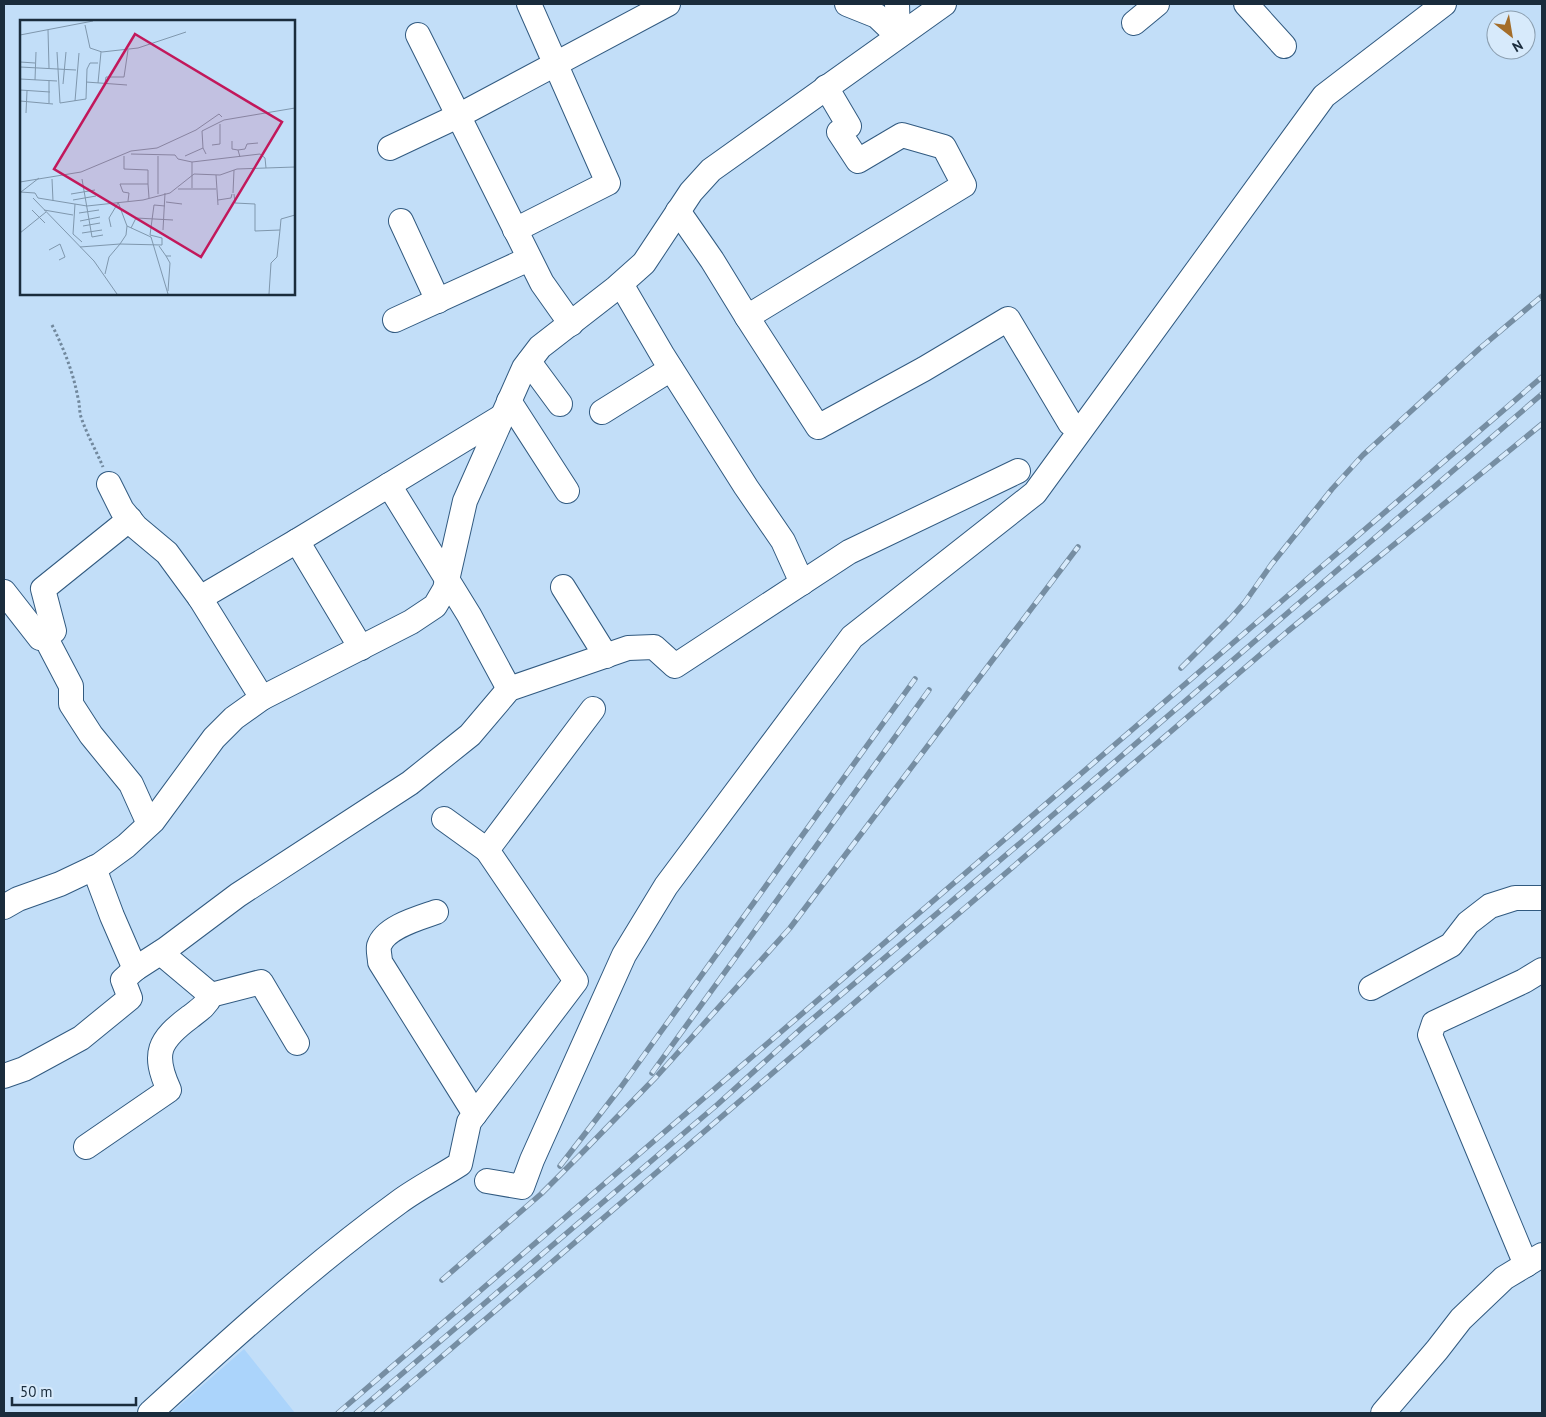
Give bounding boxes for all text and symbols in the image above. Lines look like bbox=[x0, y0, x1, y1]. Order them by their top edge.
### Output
north arrow bbox=[1486, 10, 1536, 60]
inset map bbox=[20, 20, 295, 295]
text: N bbox=[1509, 36, 1526, 56]
scale bar bbox=[12, 1374, 136, 1406]
text: 50 m bbox=[20, 1382, 53, 1401]

